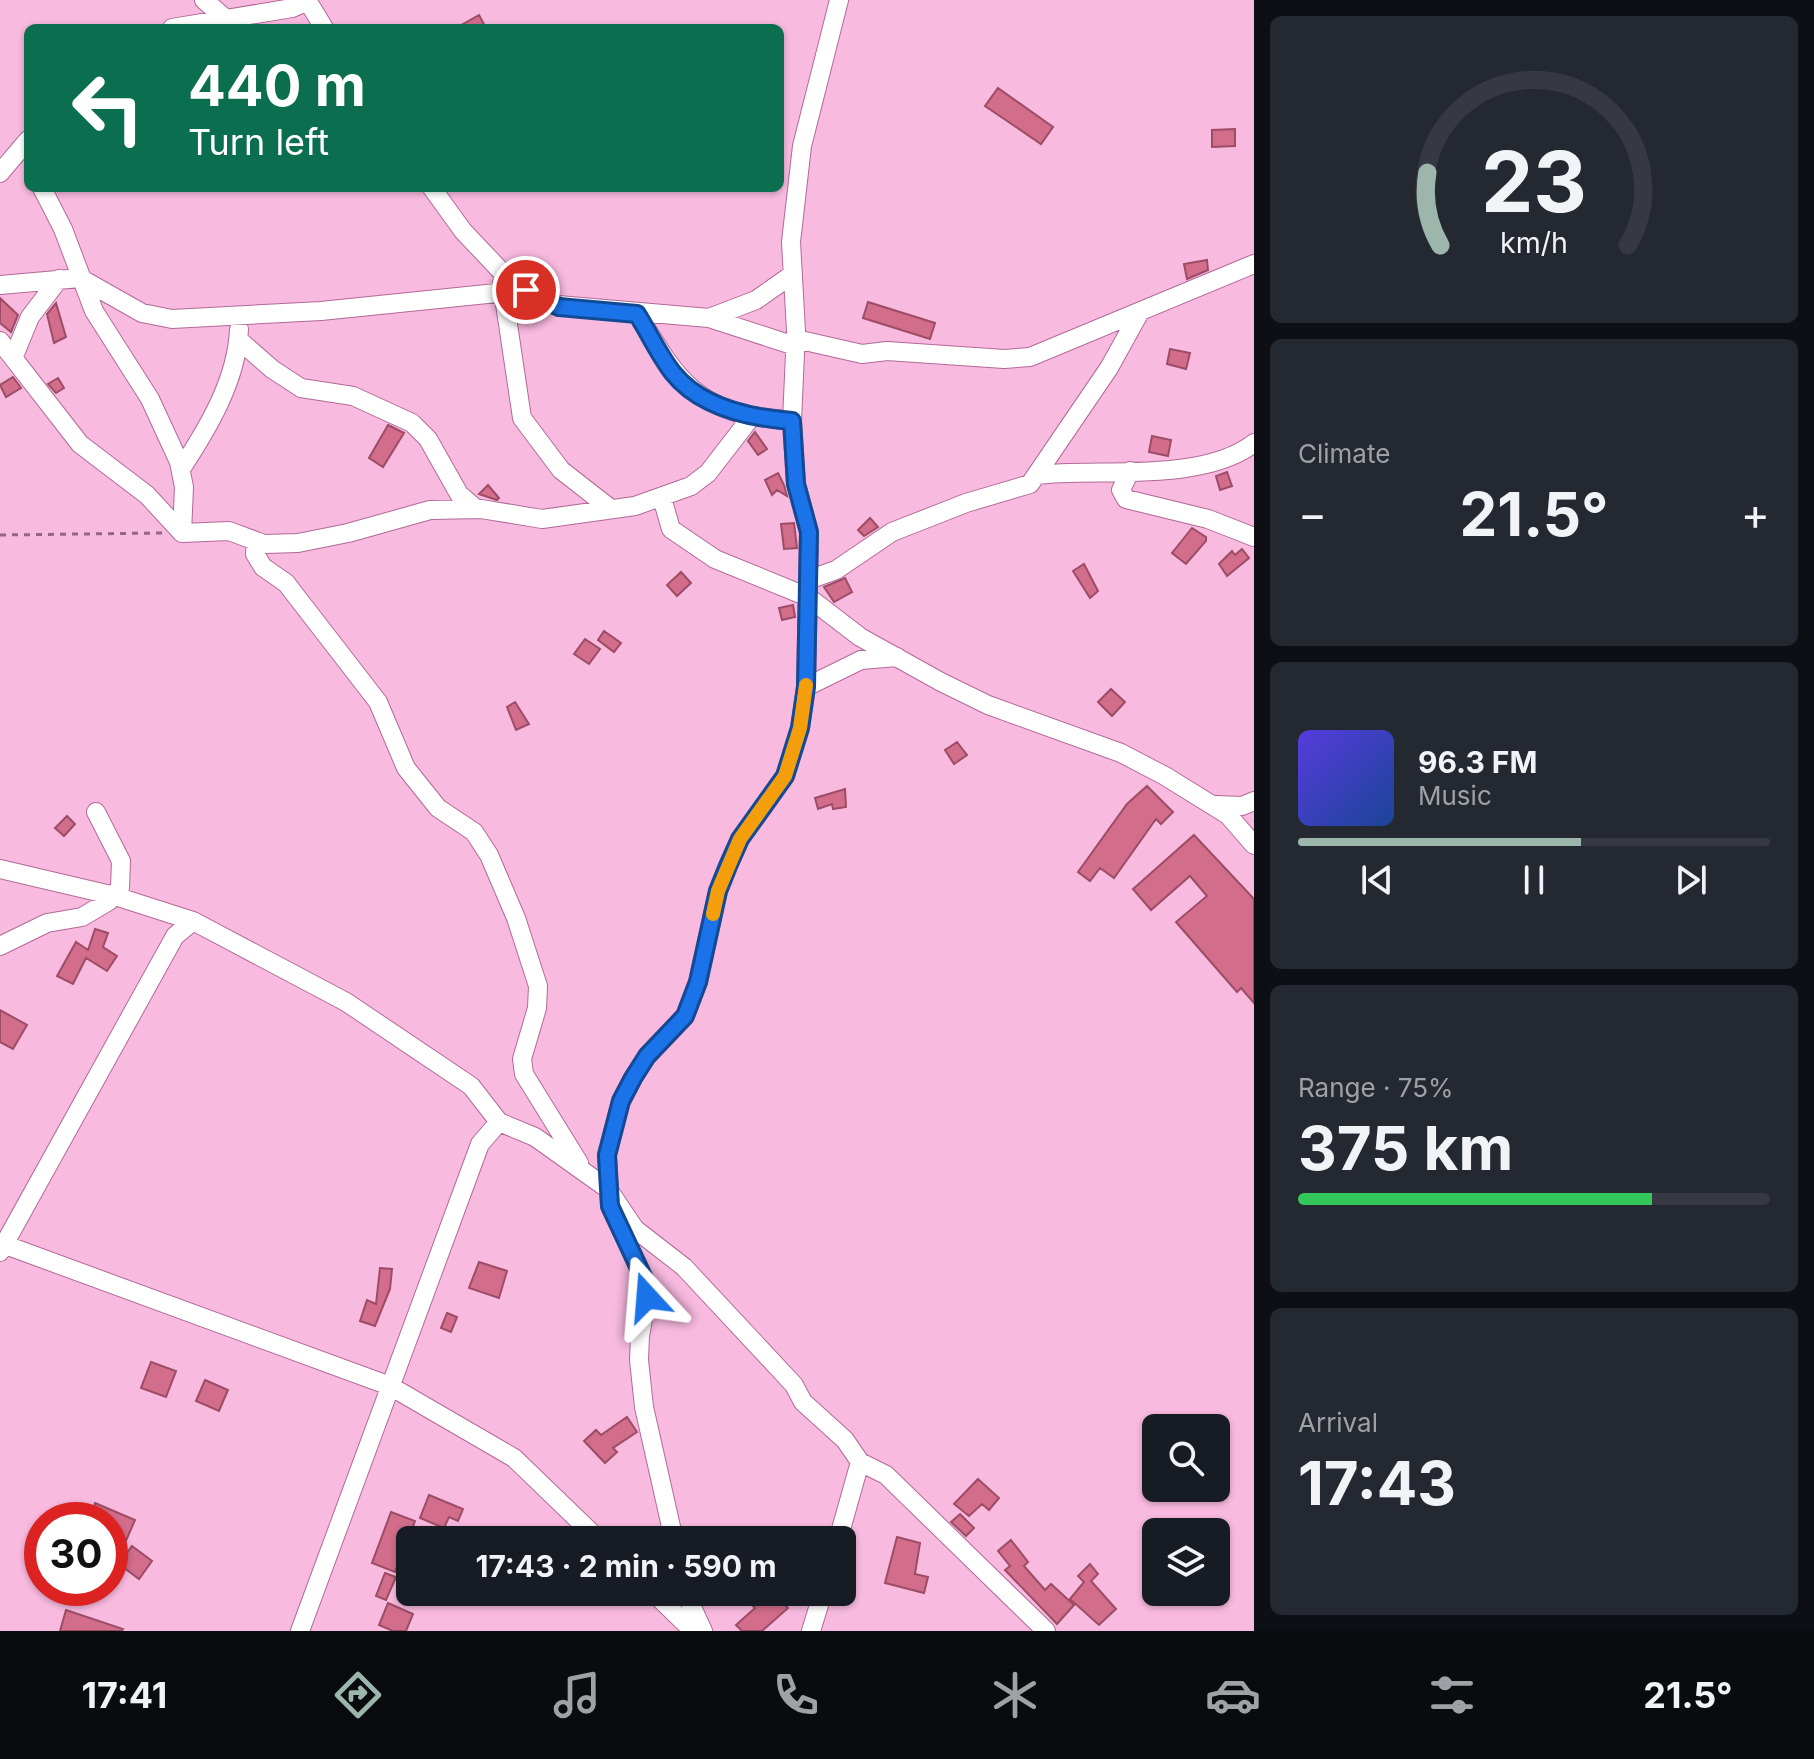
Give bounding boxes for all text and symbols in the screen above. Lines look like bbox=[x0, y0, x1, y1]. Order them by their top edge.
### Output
text: 440 m bbox=[188, 52, 366, 120]
icon: left bbox=[56, 56, 160, 160]
text: Turn left bbox=[188, 120, 329, 164]
text: 23 bbox=[1481, 130, 1587, 231]
text: km/h bbox=[1500, 225, 1568, 260]
pin bbox=[492, 256, 560, 324]
icon: arrive bbox=[504, 268, 548, 312]
text: Climate bbox=[1298, 438, 1390, 469]
text: 21.5° bbox=[1460, 478, 1608, 550]
text: − bbox=[1298, 487, 1327, 541]
text: + bbox=[1741, 487, 1770, 541]
text: 96.3 FM bbox=[1418, 744, 1537, 780]
text: Music bbox=[1418, 780, 1492, 811]
icon: previous bbox=[1355, 858, 1399, 902]
icon: pause bbox=[1512, 858, 1556, 902]
icon: next bbox=[1669, 858, 1713, 902]
text: Range · 75% bbox=[1298, 1072, 1454, 1103]
text: 375 km bbox=[1298, 1112, 1513, 1184]
position arrow bbox=[605, 1255, 689, 1339]
text: Arrival bbox=[1298, 1407, 1378, 1438]
map controls bbox=[1142, 1414, 1230, 1606]
button: search bbox=[1142, 1414, 1230, 1502]
text: 17:43 bbox=[1298, 1447, 1456, 1519]
speed limit sign: 30 bbox=[24, 1502, 128, 1606]
button: layers bbox=[1142, 1518, 1230, 1606]
text: 17:43 · 2 min · 590 m bbox=[475, 1548, 777, 1584]
icon: directions bbox=[330, 1667, 386, 1723]
icon: music bbox=[549, 1667, 605, 1723]
icon: phone bbox=[768, 1667, 824, 1723]
icon: climate bbox=[987, 1667, 1043, 1723]
icon: car bbox=[1205, 1667, 1261, 1723]
icon: filters bbox=[1424, 1667, 1480, 1723]
text: 17:41 bbox=[81, 1673, 167, 1717]
text: 21.5° bbox=[1643, 1673, 1733, 1717]

